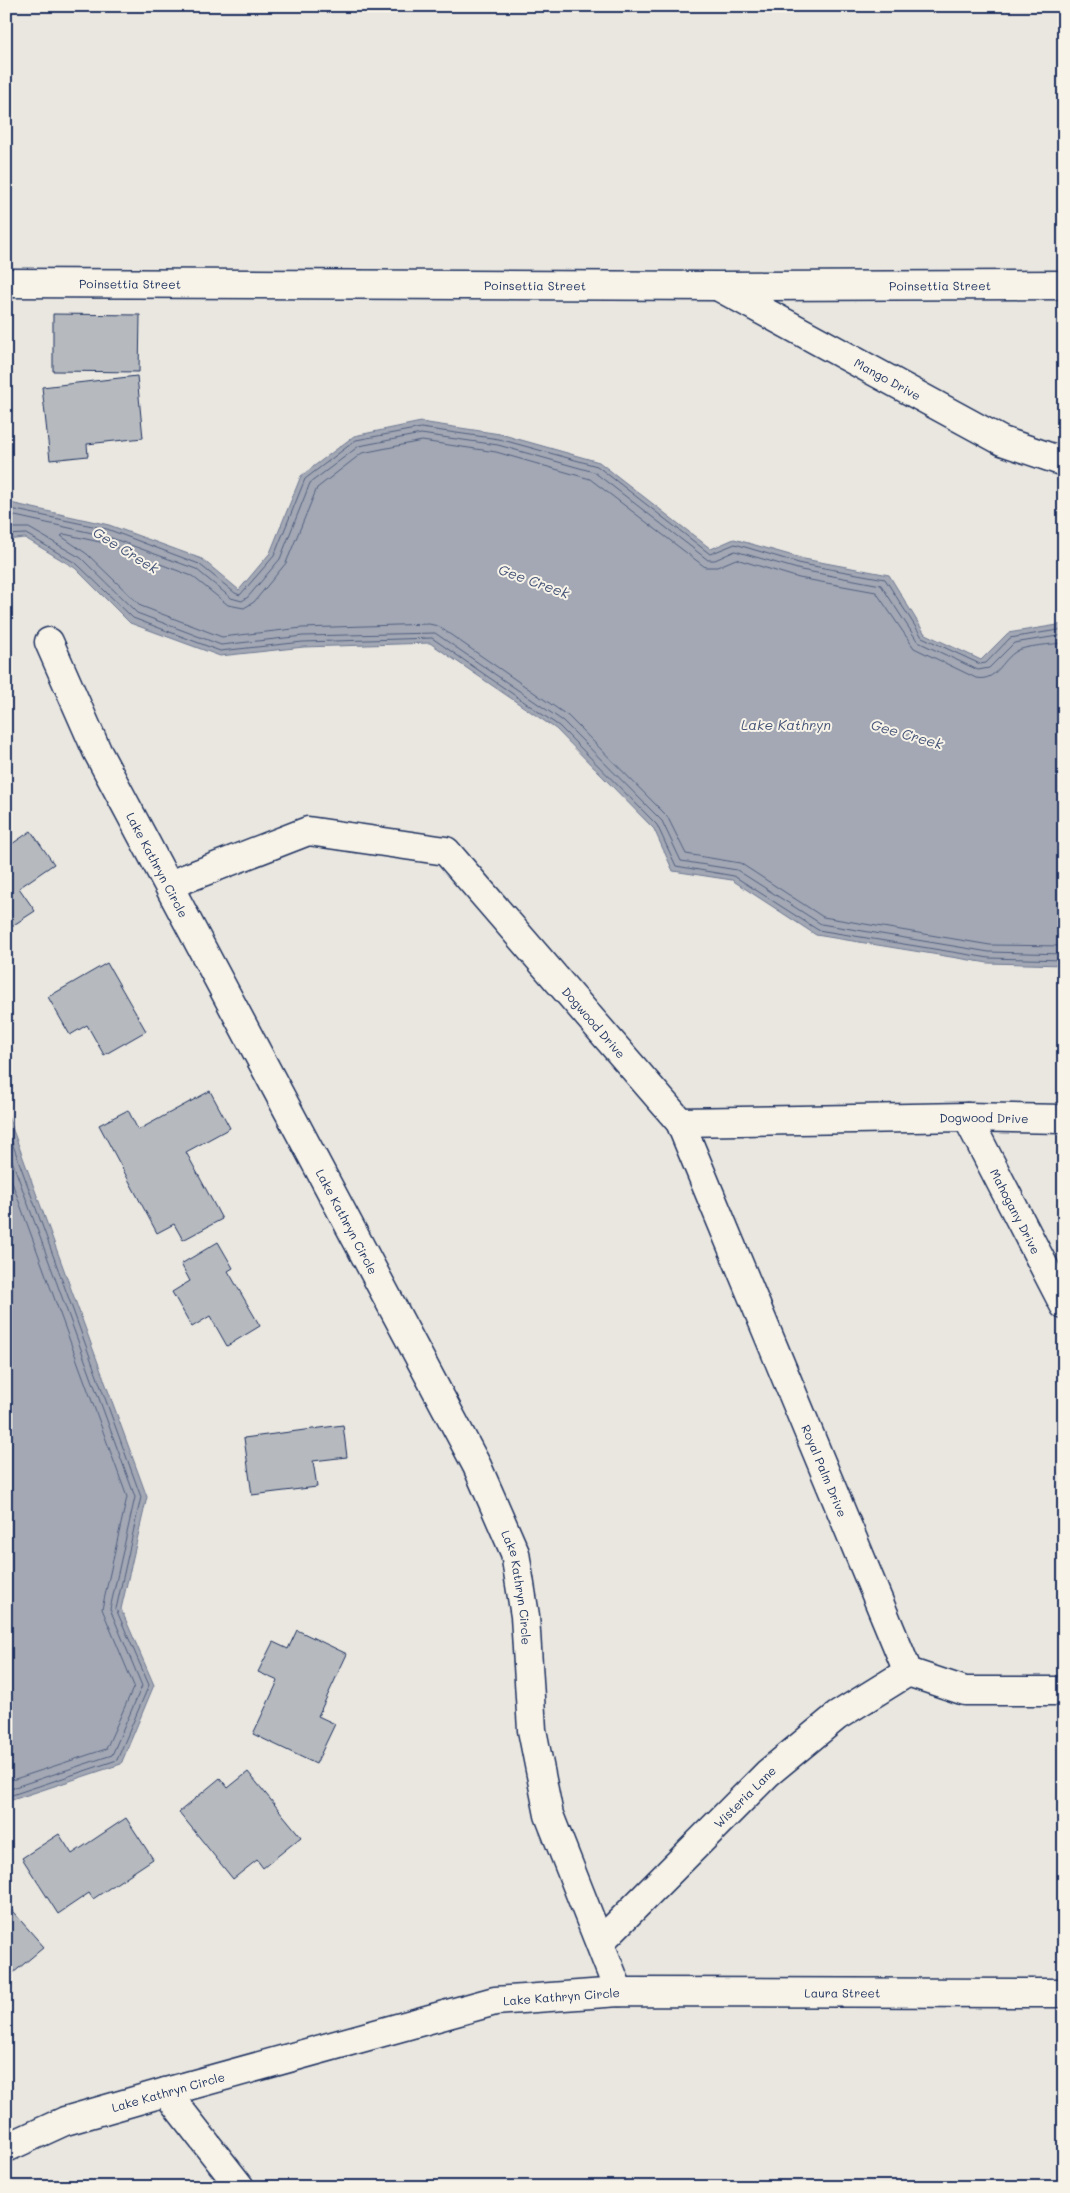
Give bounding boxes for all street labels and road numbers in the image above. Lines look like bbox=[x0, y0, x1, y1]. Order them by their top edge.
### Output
street label: Poinsettia Street bbox=[79, 275, 181, 292]
street label: Poinsettia Street bbox=[484, 277, 586, 293]
street label: Poinsettia Street bbox=[889, 277, 991, 294]
street label: Mango Drive bbox=[852, 354, 924, 403]
street label: Lake Kathryn Circle bbox=[123, 809, 192, 920]
street label: Dogwood Drive bbox=[559, 983, 629, 1061]
street label: Dogwood Drive bbox=[939, 1109, 1029, 1126]
street label: Lake Kathryn Circle bbox=[313, 1166, 382, 1277]
street label: Mahogany Drive bbox=[987, 1166, 1044, 1257]
street label: Royal Palm Drive bbox=[798, 1422, 851, 1519]
street label: Lake Kathryn Circle bbox=[498, 1528, 535, 1645]
street label: Wisteria Lane bbox=[710, 1762, 779, 1831]
street label: Lake Kathryn Circle bbox=[503, 1984, 620, 2008]
street label: Laura Street bbox=[804, 1984, 880, 2001]
street label: Lake Kathryn Circle bbox=[110, 2068, 226, 2115]

